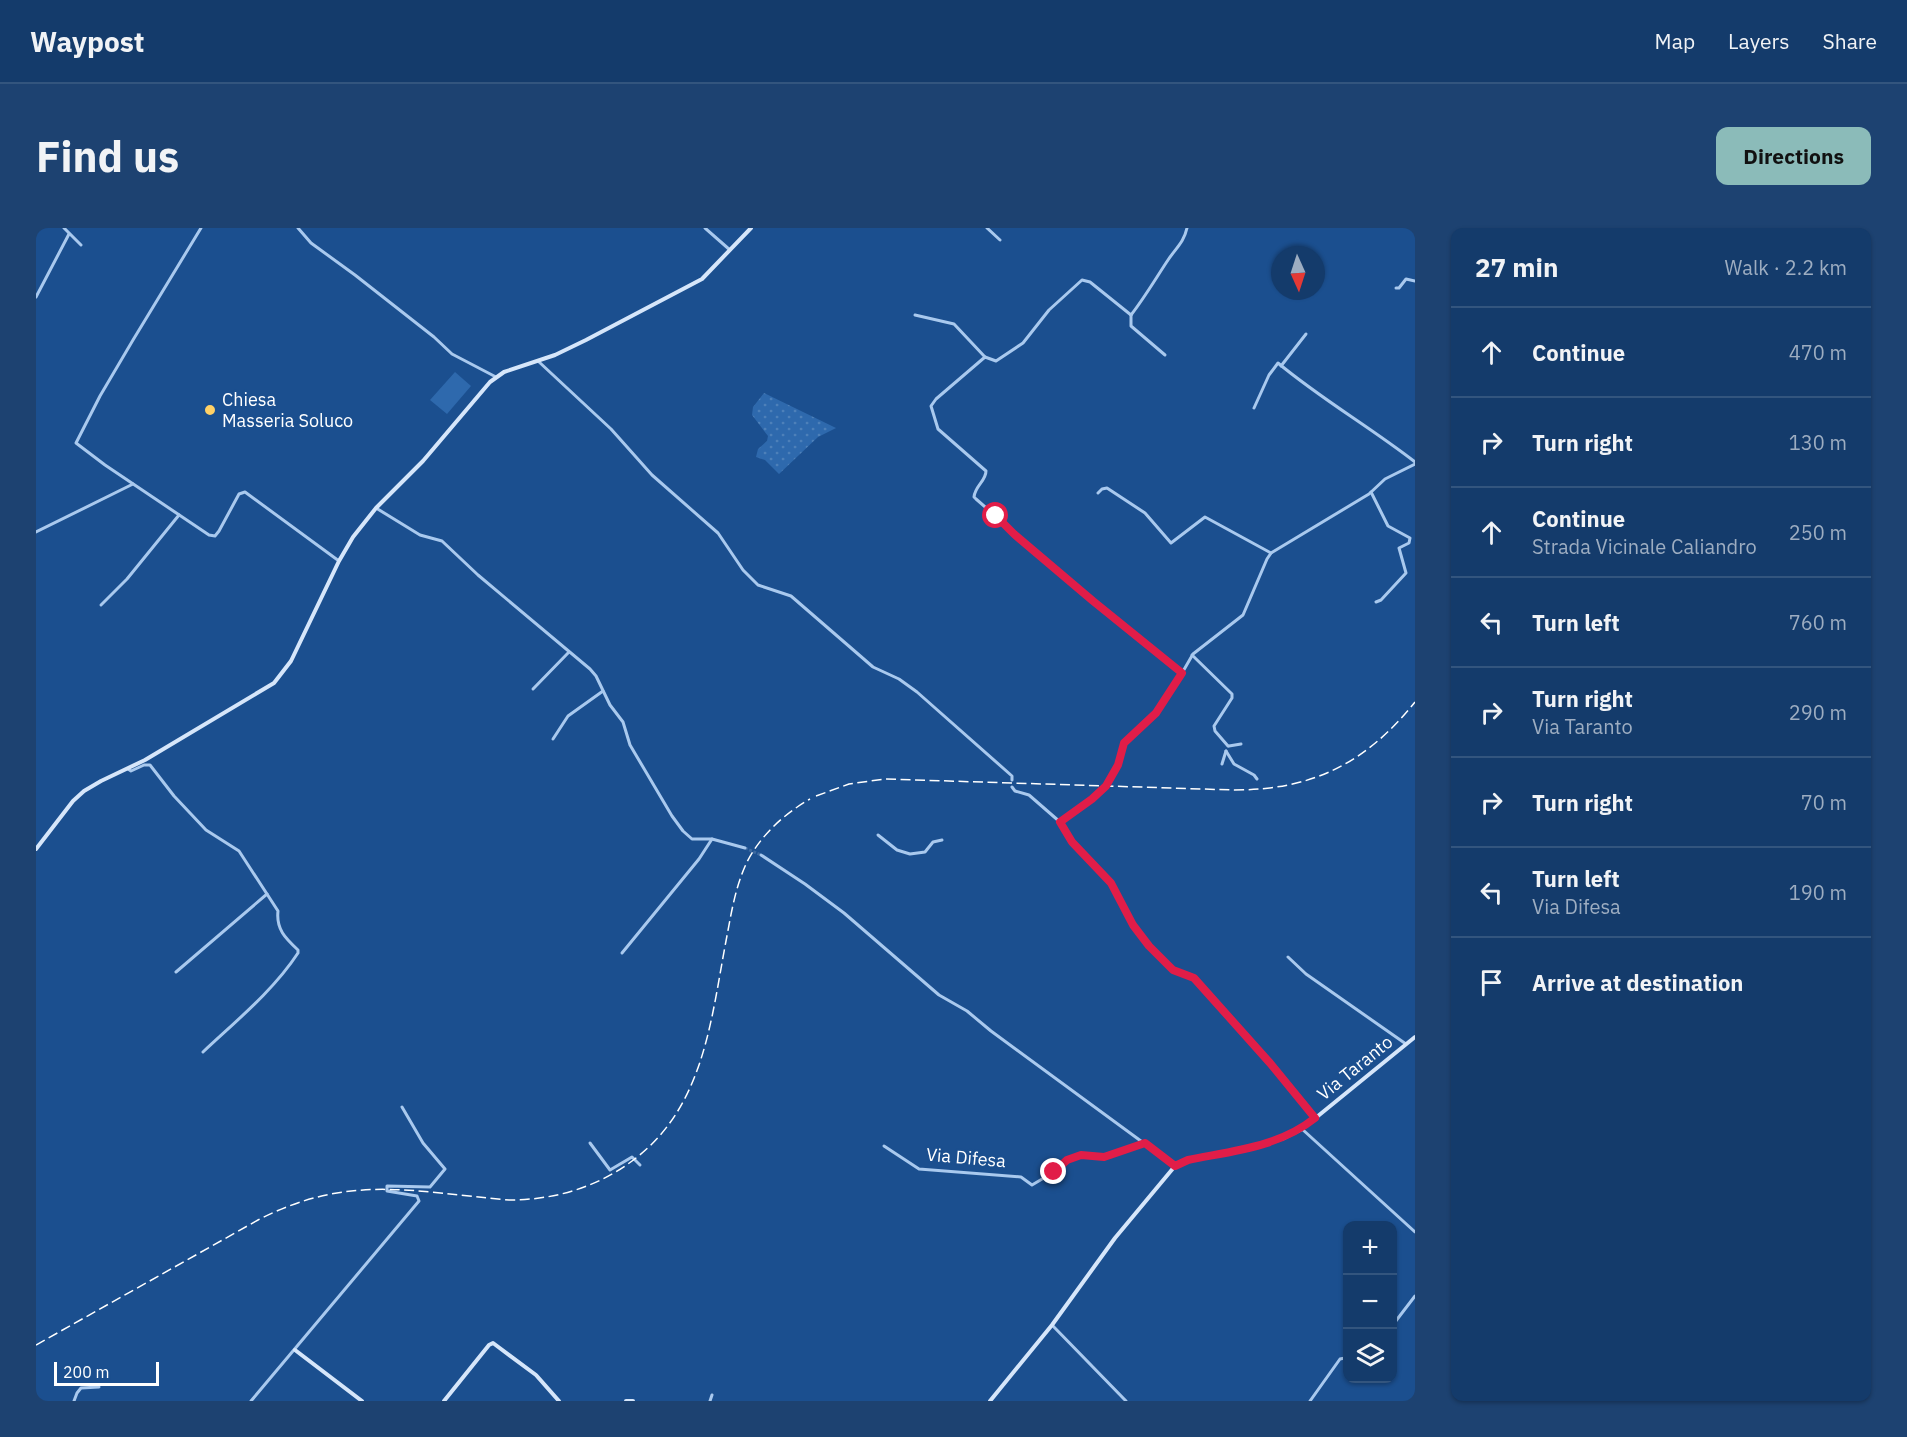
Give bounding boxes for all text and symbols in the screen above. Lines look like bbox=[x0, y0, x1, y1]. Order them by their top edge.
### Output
text: Waypost bbox=[30, 23, 144, 60]
text: Map bbox=[1655, 27, 1695, 55]
text: Layers bbox=[1728, 27, 1790, 55]
text: Share bbox=[1823, 27, 1877, 55]
button: Directions bbox=[1716, 127, 1871, 185]
text: Find us bbox=[36, 129, 179, 184]
north arrow bbox=[1271, 246, 1325, 300]
text: 27 min bbox=[1475, 250, 1559, 284]
text: Walk · 2.2 km bbox=[1725, 254, 1847, 281]
icon: ahead bbox=[1475, 336, 1508, 369]
text: Continue bbox=[1532, 338, 1625, 367]
text: 470 m bbox=[1789, 339, 1847, 366]
place label: Chiesa Masseria Soluco bbox=[222, 388, 353, 432]
marker: Chiesa Masseria Soluco bbox=[203, 403, 217, 417]
icon: right bbox=[1475, 426, 1508, 459]
text: Turn right bbox=[1532, 428, 1633, 457]
text: 130 m bbox=[1789, 429, 1847, 456]
route start bbox=[982, 502, 1008, 528]
text: Continue bbox=[1532, 504, 1625, 533]
icon: ahead bbox=[1475, 516, 1508, 549]
text: 250 m bbox=[1789, 519, 1847, 546]
text: Strada Vicinale Caliandro bbox=[1532, 533, 1757, 560]
icon: left bbox=[1475, 606, 1508, 639]
text: Turn left bbox=[1532, 608, 1620, 637]
text: 760 m bbox=[1789, 609, 1847, 636]
text: Turn right bbox=[1532, 684, 1633, 713]
icon: right bbox=[1475, 696, 1508, 729]
text: 290 m bbox=[1789, 699, 1847, 726]
text: Via Taranto bbox=[1532, 713, 1633, 740]
icon: right bbox=[1475, 786, 1508, 819]
text: Turn right bbox=[1532, 788, 1633, 817]
text: 70 m bbox=[1801, 789, 1847, 816]
text: Turn left bbox=[1532, 864, 1620, 893]
icon: left bbox=[1475, 876, 1508, 909]
text: 190 m bbox=[1789, 879, 1847, 906]
text: Via Difesa bbox=[1532, 893, 1621, 920]
icon: arrive bbox=[1475, 966, 1508, 999]
text: Arrive at destination bbox=[1532, 968, 1743, 997]
street label: Via Taranto bbox=[1312, 1030, 1397, 1105]
street label: Via Difesa bbox=[925, 1143, 1007, 1172]
route end bbox=[1040, 1158, 1066, 1184]
map controls bbox=[1343, 1221, 1397, 1383]
button: + bbox=[1343, 1221, 1397, 1275]
button: − bbox=[1343, 1275, 1397, 1329]
button: layers bbox=[1343, 1329, 1397, 1383]
scale bar bbox=[54, 1359, 159, 1386]
text: 200 m bbox=[63, 1362, 110, 1382]

